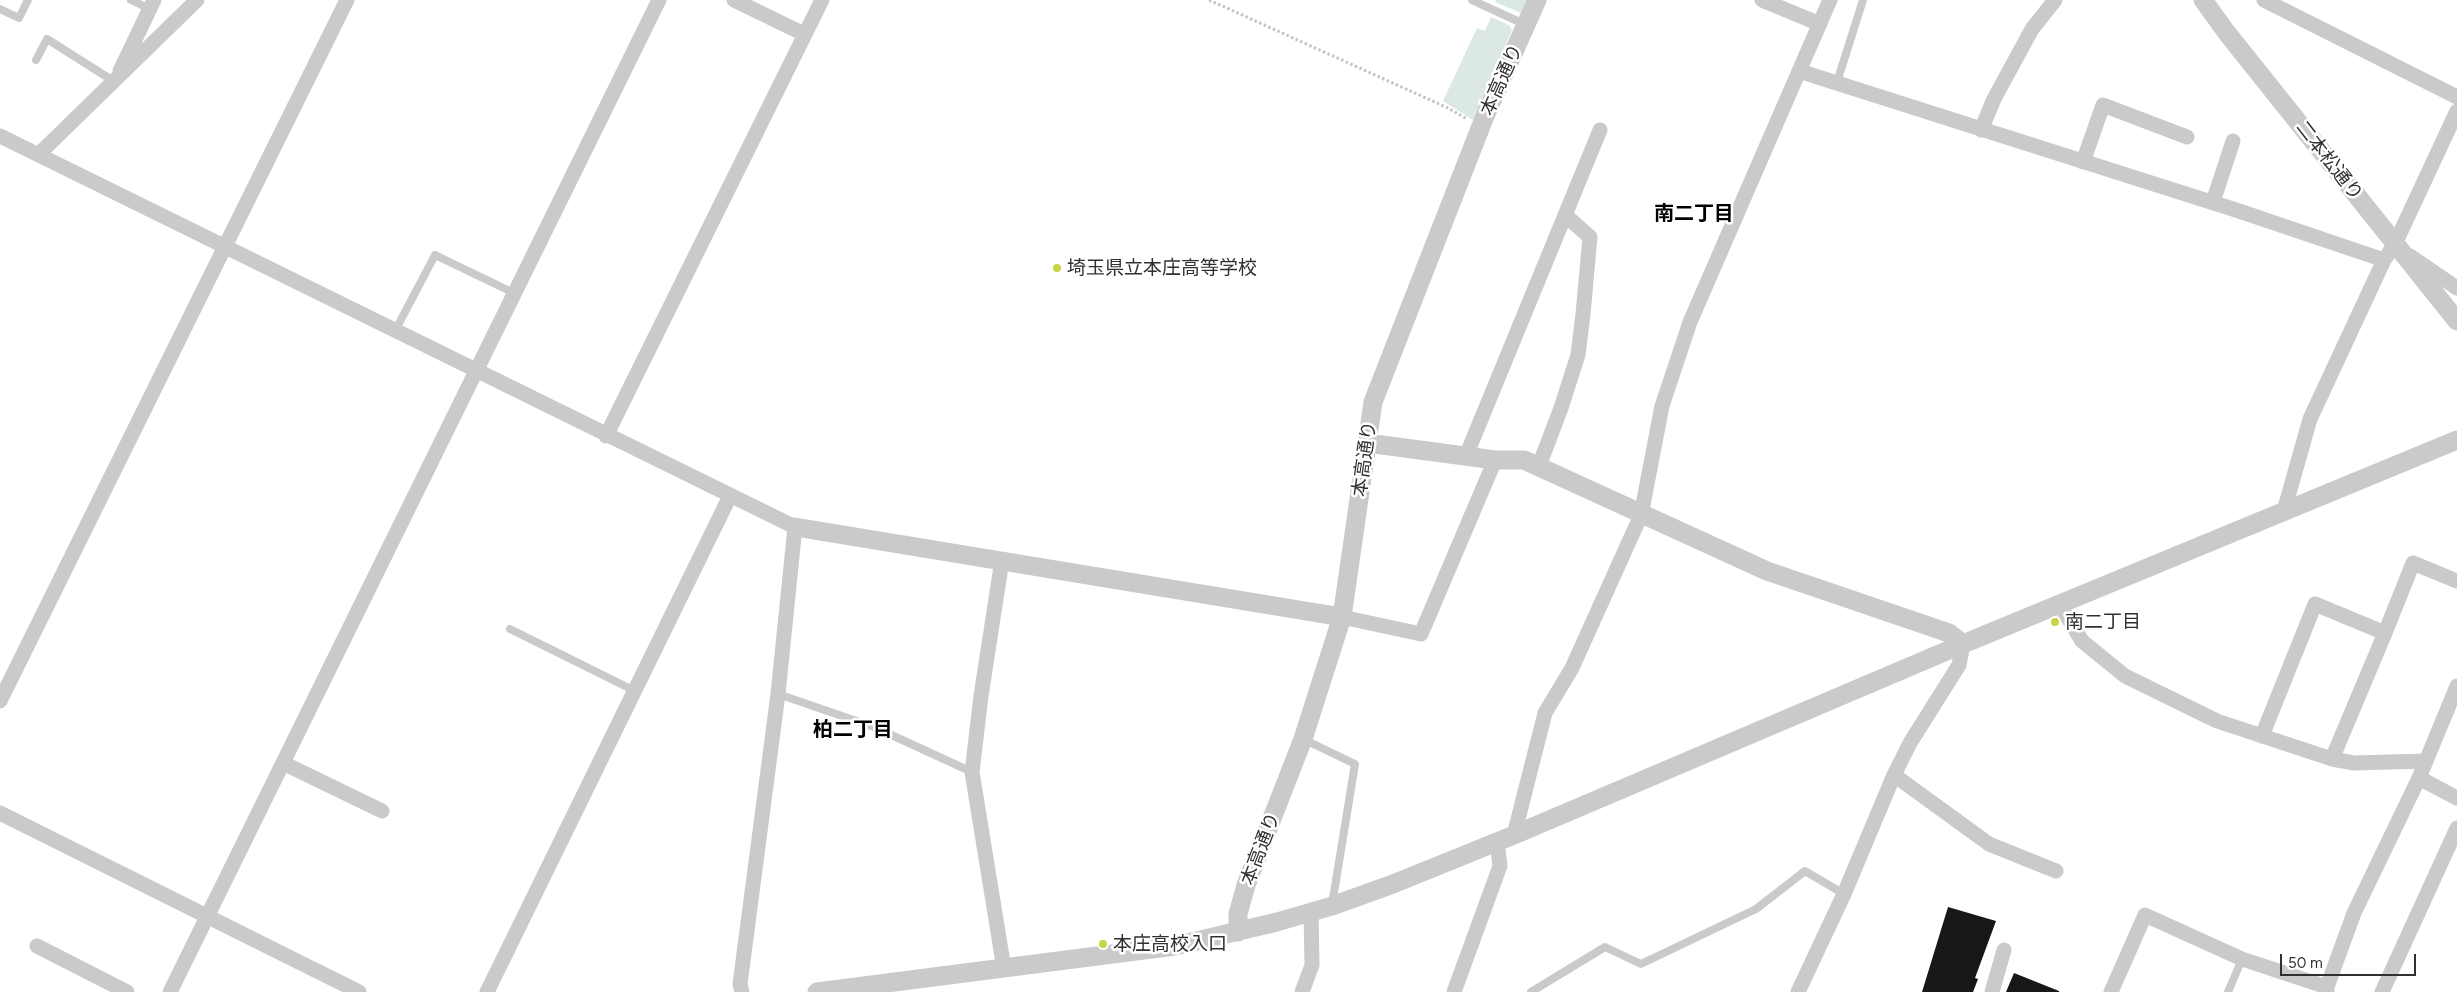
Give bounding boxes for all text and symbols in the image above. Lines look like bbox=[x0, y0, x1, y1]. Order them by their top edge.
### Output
street label: 本高通り bbox=[1476, 41, 1528, 119]
street label: 二本松通り bbox=[2291, 117, 2367, 205]
district label: 南二丁目 bbox=[1654, 202, 1734, 226]
place label: 埼玉県立本庄高等学校 bbox=[1067, 257, 1257, 279]
marker: 埼玉県立本庄高等学校 bbox=[1051, 262, 1063, 274]
street label: 本高通り bbox=[1348, 420, 1382, 498]
place label: 南二丁目 bbox=[2065, 611, 2141, 633]
marker: 南二丁目 bbox=[2049, 616, 2061, 628]
district label: 柏二丁目 bbox=[813, 718, 893, 742]
street label: 本高通り bbox=[1237, 809, 1285, 889]
place label: 本庄高校入口 bbox=[1113, 933, 1227, 955]
marker: 本庄高校入口 bbox=[1097, 938, 1109, 950]
scale bar bbox=[2282, 944, 2418, 976]
text: 50 m bbox=[2288, 954, 2323, 972]

